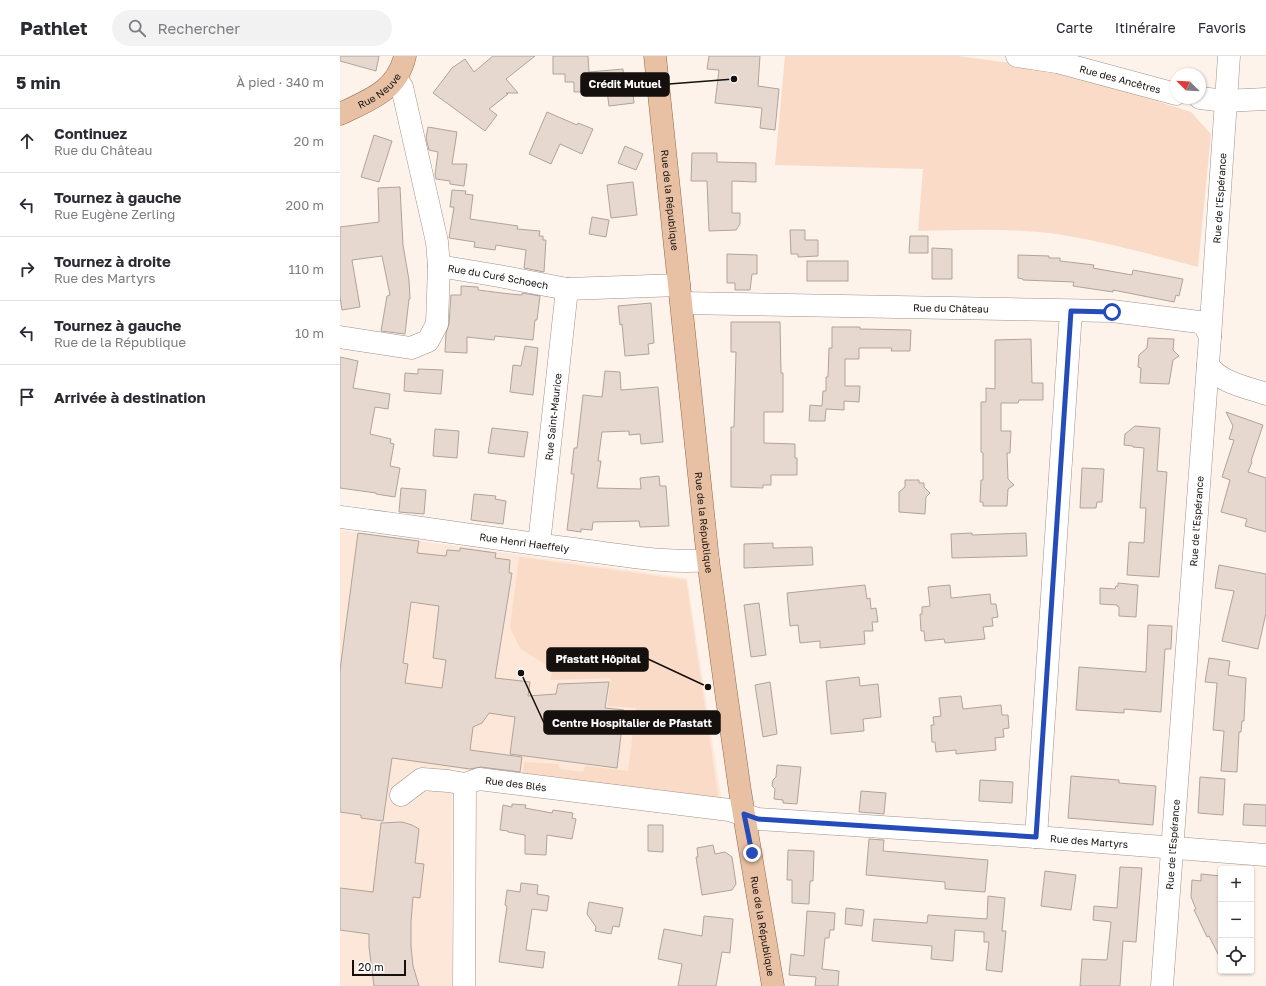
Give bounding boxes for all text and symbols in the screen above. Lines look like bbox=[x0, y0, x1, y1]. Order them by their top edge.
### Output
search box bbox=[112, 10, 392, 46]
text: Pathlet bbox=[20, 16, 88, 39]
icon: search bbox=[126, 17, 148, 39]
text: Rechercher bbox=[158, 19, 240, 37]
text: Carte bbox=[1056, 19, 1093, 36]
text: Itinéraire bbox=[1115, 19, 1176, 36]
text: Favoris bbox=[1198, 19, 1246, 36]
street label: Rue des Ancêtres bbox=[1078, 62, 1162, 96]
north arrow bbox=[1170, 68, 1206, 104]
street label: Rue Neuve bbox=[356, 70, 403, 111]
text: 5 min bbox=[16, 72, 60, 93]
callout: Crédit Mutuel bbox=[581, 73, 669, 96]
text: À pied · 340 m bbox=[236, 74, 324, 90]
text: Crédit Mutuel bbox=[589, 77, 662, 90]
text: Continuez bbox=[54, 124, 127, 142]
icon: ahead bbox=[16, 130, 38, 152]
text: 20 m bbox=[294, 133, 324, 149]
text: Rue du Château bbox=[54, 142, 152, 158]
street label: Rue de la République bbox=[659, 149, 681, 252]
street label: Rue de l'Espérance bbox=[1210, 152, 1228, 244]
text: Tournez à gauche bbox=[54, 188, 181, 206]
icon: left bbox=[16, 194, 38, 216]
text: 200 m bbox=[286, 197, 324, 213]
text: Rue Eugène Zerling bbox=[54, 206, 175, 222]
text: Tournez à droite bbox=[54, 252, 171, 270]
icon: right bbox=[16, 258, 38, 280]
text: 110 m bbox=[289, 261, 324, 277]
street label: Rue du Curé Schoech bbox=[447, 262, 549, 291]
text: Rue des Martyrs bbox=[54, 270, 155, 286]
street label: Rue du Château bbox=[913, 301, 989, 315]
route start bbox=[1103, 303, 1121, 321]
text: Tournez à gauche bbox=[54, 316, 181, 334]
icon: left bbox=[16, 322, 38, 344]
text: 10 m bbox=[295, 325, 324, 341]
text: Rue de la République bbox=[54, 334, 186, 350]
street label: Rue Saint-Maurice bbox=[542, 372, 564, 461]
icon: arrive bbox=[16, 386, 38, 408]
text: Arrivée à destination bbox=[54, 388, 206, 406]
street label: Rue de la République bbox=[693, 471, 716, 574]
street label: Rue de l'Espérance bbox=[1187, 475, 1206, 567]
street label: Rue Henri Haeffely bbox=[479, 530, 570, 554]
callout: Pfastatt Hôpital bbox=[547, 648, 648, 671]
text: Pfastatt Hôpital bbox=[555, 652, 641, 665]
callout: Centre Hospitalier de Pfastatt bbox=[544, 711, 720, 734]
text: Centre Hospitalier de Pfastatt bbox=[552, 716, 713, 729]
street label: Rue des Blés bbox=[484, 774, 547, 793]
street label: Rue de l'Espérance bbox=[1163, 799, 1182, 890]
street label: Rue des Martyrs bbox=[1050, 832, 1129, 850]
route end bbox=[743, 844, 761, 862]
map controls bbox=[1218, 866, 1254, 974]
button: + bbox=[1218, 866, 1254, 902]
street label: Rue de la République bbox=[748, 875, 777, 977]
button: − bbox=[1218, 902, 1254, 938]
button: locate bbox=[1218, 938, 1254, 974]
scale bar bbox=[352, 958, 406, 977]
text: 20 m bbox=[358, 960, 384, 973]

